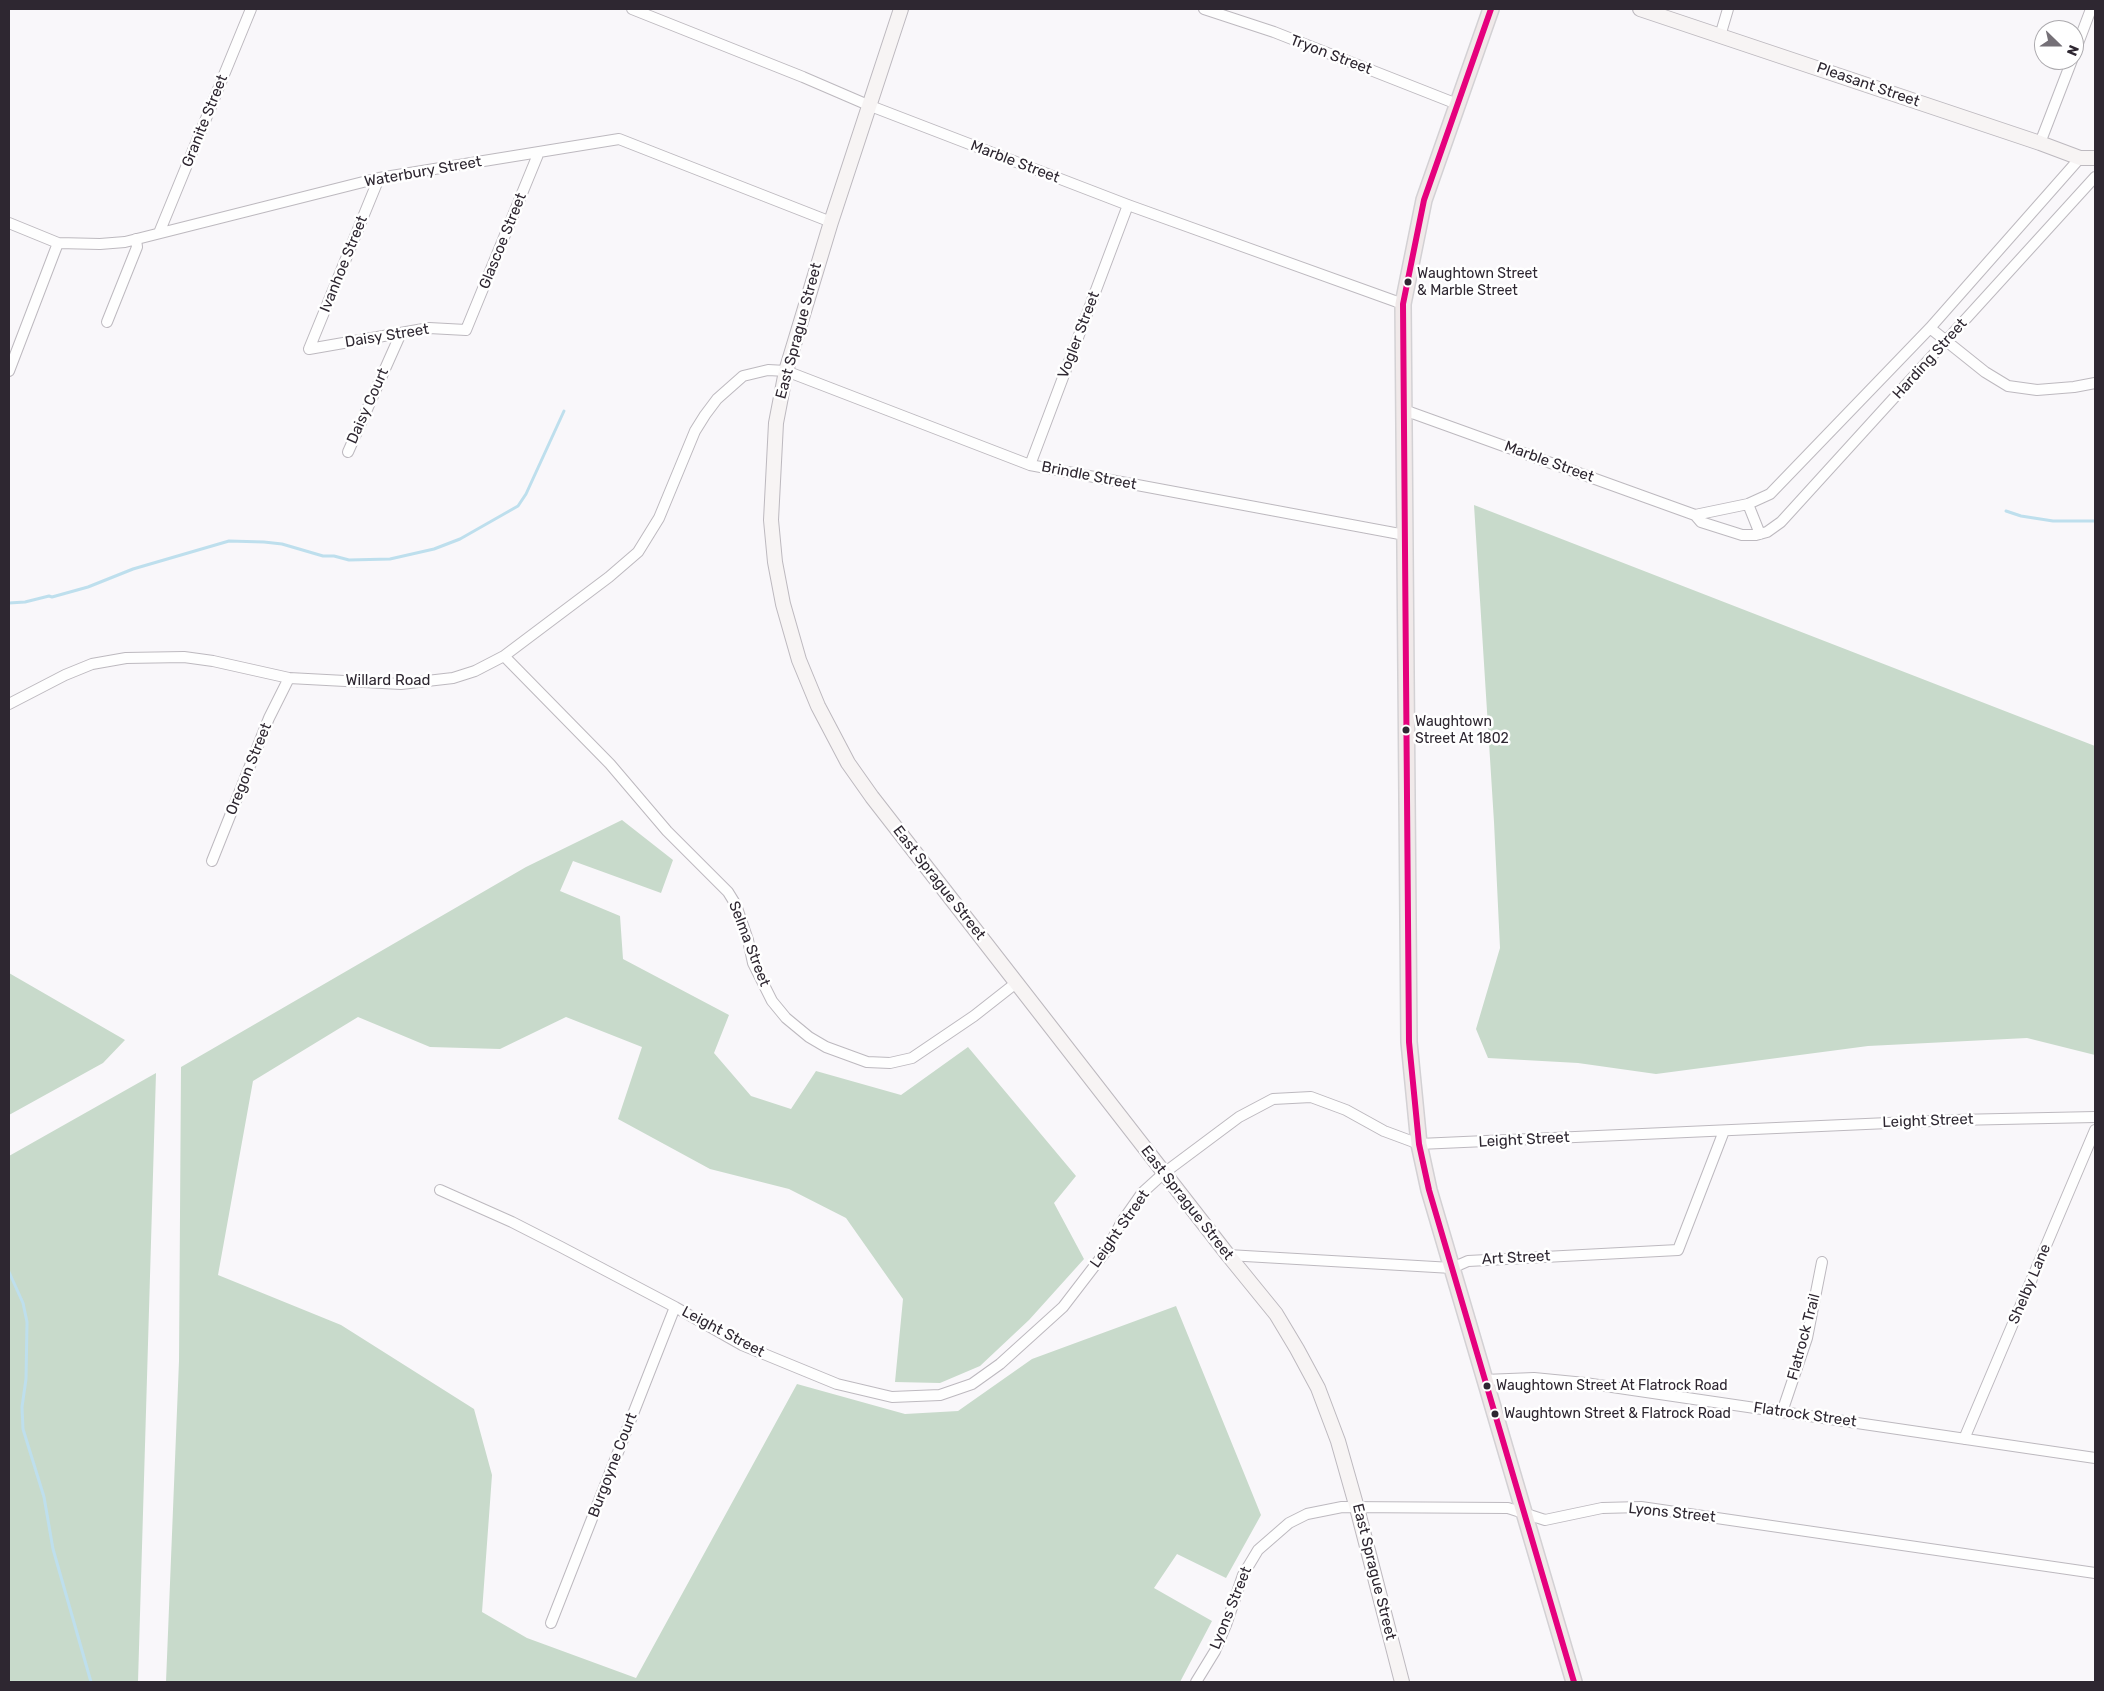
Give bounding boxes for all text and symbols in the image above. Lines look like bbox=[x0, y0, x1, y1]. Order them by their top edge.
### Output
north arrow bbox=[2034, 20, 2084, 70]
street label: Tryon Street bbox=[1288, 31, 1374, 79]
text: N bbox=[2063, 43, 2082, 58]
street label: Pleasant Street bbox=[1814, 59, 1922, 111]
street label: Granite Street bbox=[178, 72, 232, 170]
street label: Marble Street bbox=[968, 137, 1062, 187]
street label: Waterbury Street bbox=[363, 153, 483, 191]
street label: Glascoe Street bbox=[476, 190, 530, 292]
street label: Ivanhoe Street bbox=[316, 213, 372, 315]
street label: East Sprague Street bbox=[772, 261, 826, 401]
place label: Waughtown Street & Marble Street bbox=[1417, 266, 1538, 298]
marker: Waughtown Street & Marble Street bbox=[1403, 277, 1413, 287]
street label: Vogler Street bbox=[1054, 289, 1104, 381]
street label: Harding Street bbox=[1889, 315, 1971, 403]
street label: Daisy Street bbox=[344, 320, 430, 352]
street label: Daisy Court bbox=[343, 365, 393, 447]
street label: Marble Street bbox=[1502, 437, 1596, 487]
street label: Brindle Street bbox=[1040, 458, 1138, 494]
street label: Willard Road bbox=[346, 672, 430, 690]
place label: Waughtown Street At 1802 bbox=[1415, 714, 1509, 746]
street label: Oregon Street bbox=[222, 720, 276, 818]
marker: Waughtown Street At 1802 bbox=[1401, 725, 1411, 735]
street label: East Sprague Street bbox=[889, 822, 989, 944]
street label: Selma Street bbox=[724, 899, 774, 989]
street label: Leight Street bbox=[1882, 1110, 1974, 1132]
street label: Leight Street bbox=[1478, 1129, 1570, 1151]
street label: East Sprague Street bbox=[1137, 1142, 1237, 1264]
street label: Leight Street bbox=[1086, 1186, 1154, 1272]
street label: Shelby Lane bbox=[2005, 1241, 2055, 1327]
street label: Art Street bbox=[1481, 1247, 1551, 1269]
street label: Flatrock Trail bbox=[1784, 1292, 1824, 1382]
street label: Leight Street bbox=[679, 1303, 767, 1361]
place label: Waughtown Street At Flatrock Road bbox=[1496, 1378, 1728, 1394]
marker: Waughtown Street At Flatrock Road bbox=[1482, 1381, 1492, 1391]
street label: Flatrock Street bbox=[1752, 1399, 1858, 1431]
place label: Waughtown Street & Flatrock Road bbox=[1504, 1406, 1731, 1422]
marker: Waughtown Street & Flatrock Road bbox=[1490, 1409, 1500, 1419]
street label: Burgoyne Court bbox=[585, 1410, 641, 1520]
street label: Lyons Street bbox=[1628, 1499, 1716, 1527]
street label: East Sprague Street bbox=[1348, 1502, 1400, 1642]
street label: Lyons Street bbox=[1206, 1564, 1256, 1652]

